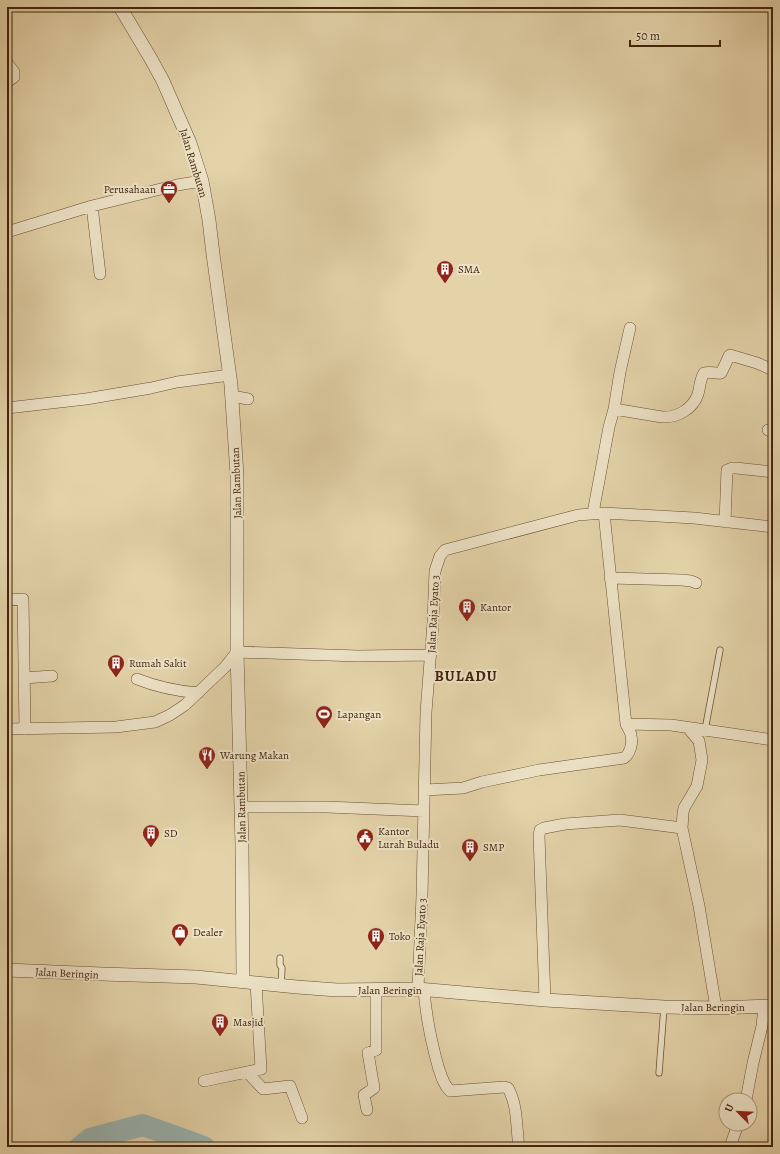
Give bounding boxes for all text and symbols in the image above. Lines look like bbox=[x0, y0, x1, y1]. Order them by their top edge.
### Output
scale bar bbox=[630, 22, 720, 48]
text: 50 m bbox=[636, 28, 660, 44]
street label: Jalan Rambutan bbox=[176, 127, 211, 200]
office icon: Perusahaan bbox=[159, 179, 179, 204]
place label: Perusahaan bbox=[104, 182, 156, 197]
building icon: SMA bbox=[435, 259, 455, 284]
place label: SMA bbox=[458, 262, 480, 277]
street label: Jalan Rambutan bbox=[228, 447, 245, 519]
street label: Jalan Raja Eyato 3 bbox=[424, 575, 443, 653]
building icon: Kantor bbox=[457, 597, 477, 622]
place label: Kantor bbox=[480, 600, 511, 615]
building icon: Rumah Sakit bbox=[106, 653, 126, 678]
place label: Rumah Sakit bbox=[129, 656, 187, 671]
district label: BULADU bbox=[434, 666, 498, 686]
sports icon: Lapangan bbox=[314, 704, 334, 729]
place label: Lapangan bbox=[337, 707, 381, 722]
restaurant icon: Warung Makan bbox=[197, 745, 217, 770]
place label: Warung Makan bbox=[219, 748, 289, 763]
street label: Jalan Rambutan bbox=[233, 771, 250, 843]
building icon: SD bbox=[141, 823, 161, 848]
place label: Kantor Lurah Buladu bbox=[378, 824, 439, 852]
place label: SD bbox=[164, 826, 178, 841]
public building icon: Kantor Lurah Buladu bbox=[355, 827, 375, 852]
building icon: SMP bbox=[460, 837, 480, 862]
place label: SMP bbox=[483, 840, 504, 855]
street label: Jalan Raja Eyato 3 bbox=[411, 898, 430, 976]
shop icon: Dealer bbox=[170, 922, 190, 947]
place label: Dealer bbox=[193, 925, 223, 940]
building icon: Toko bbox=[366, 926, 386, 951]
place label: Toko bbox=[389, 929, 411, 944]
street label: Jalan Beringin bbox=[35, 964, 99, 983]
street label: Jalan Beringin bbox=[358, 983, 422, 998]
street label: Jalan Beringin bbox=[681, 1000, 745, 1015]
building icon: Masjid bbox=[210, 1012, 230, 1037]
place label: Masjid bbox=[233, 1015, 264, 1030]
north arrow bbox=[718, 1092, 758, 1132]
text: U bbox=[721, 1101, 738, 1114]

